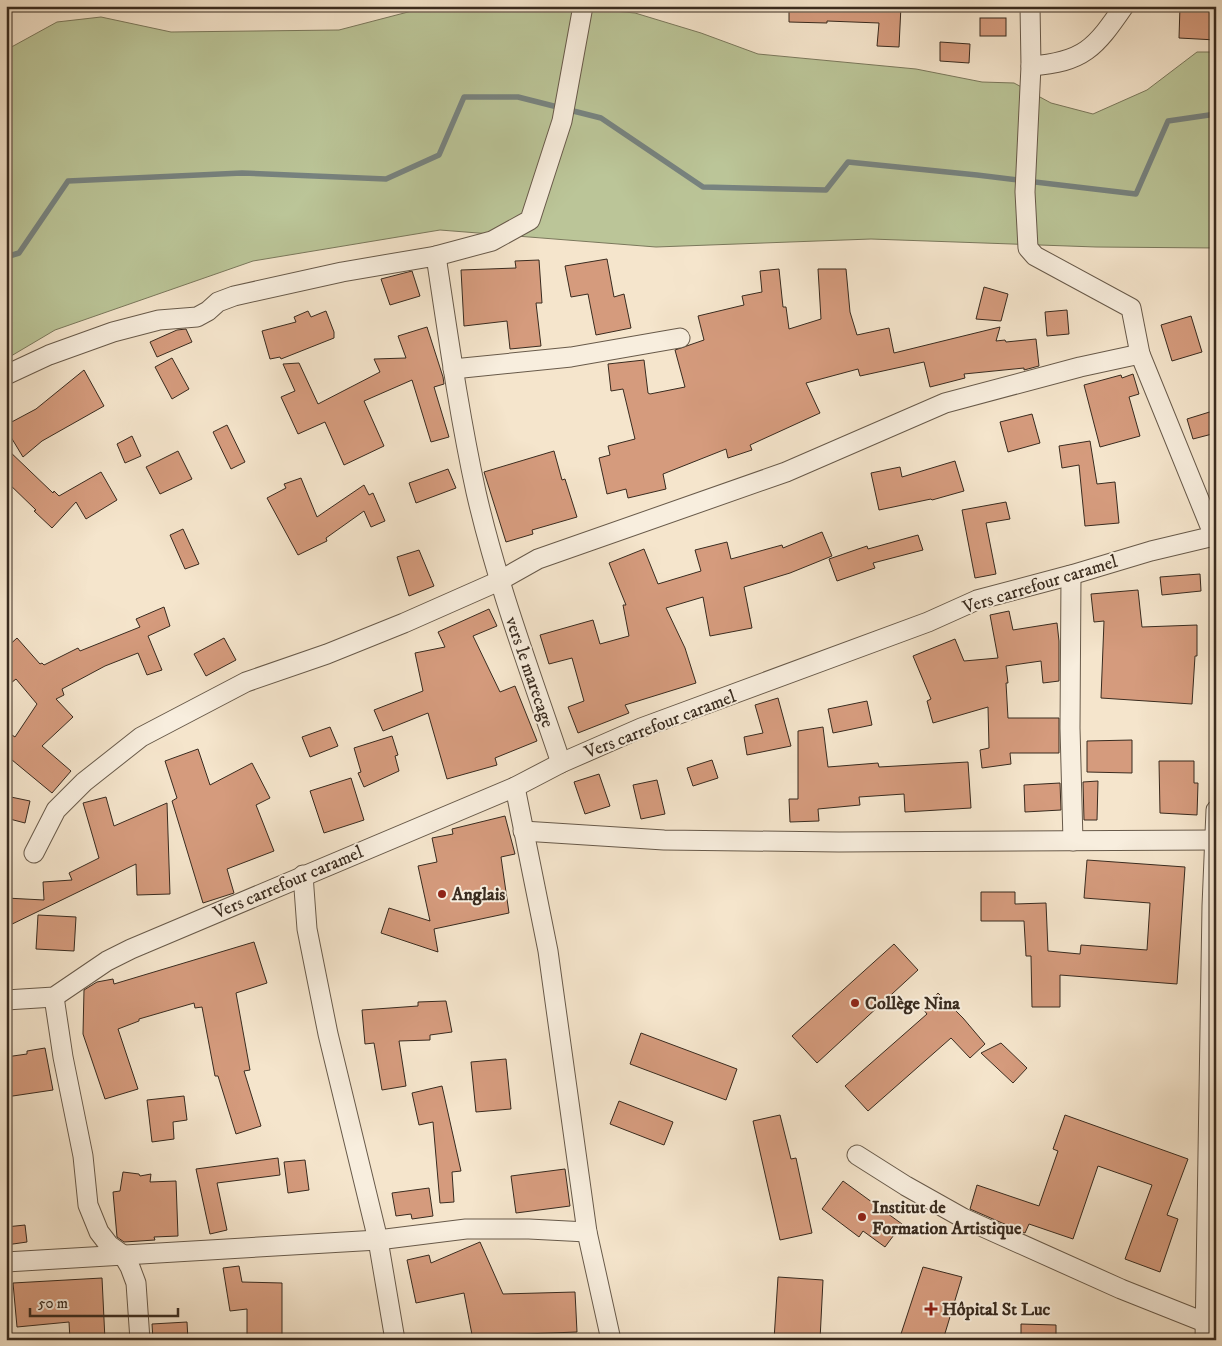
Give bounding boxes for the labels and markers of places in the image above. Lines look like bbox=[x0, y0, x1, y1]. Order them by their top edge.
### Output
place label: Anglais bbox=[451, 884, 505, 906]
marker: Anglais bbox=[436, 888, 448, 900]
place label: Collège Nina bbox=[865, 993, 960, 1015]
marker: Collège Nina bbox=[849, 997, 861, 1009]
place label: Institut de Formation Artistique bbox=[872, 1197, 1022, 1240]
marker: Institut de Formation Artistique bbox=[856, 1211, 868, 1223]
place label: Hôpital St Luc bbox=[942, 1299, 1051, 1321]
marker: Hôpital St Luc bbox=[924, 1302, 938, 1316]

